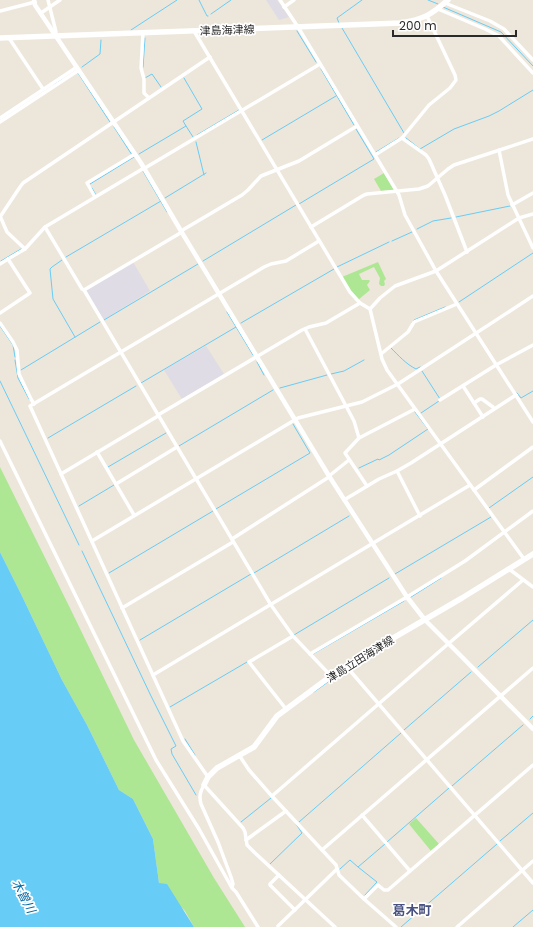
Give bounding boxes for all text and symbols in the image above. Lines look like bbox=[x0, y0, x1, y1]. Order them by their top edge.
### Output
scale bar bbox=[393, 12, 516, 38]
text: 200 m bbox=[399, 17, 437, 34]
street label: 津島海津線 bbox=[199, 21, 255, 39]
street label: 津島立田海津線 bbox=[323, 632, 397, 686]
water label: 木曽川 bbox=[8, 876, 41, 918]
district label: 葛木町 bbox=[392, 901, 432, 920]

